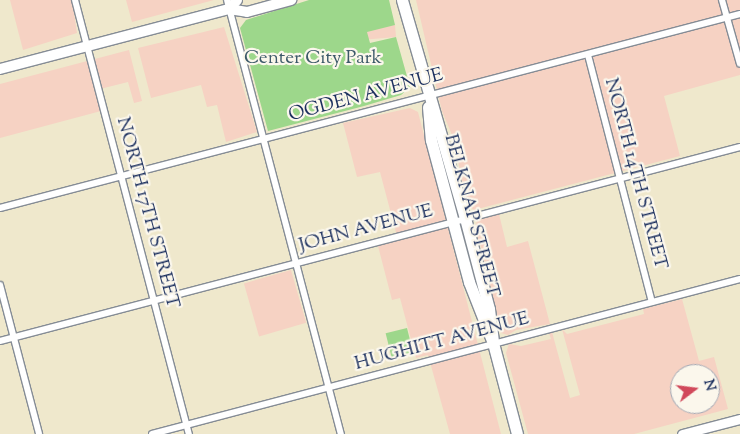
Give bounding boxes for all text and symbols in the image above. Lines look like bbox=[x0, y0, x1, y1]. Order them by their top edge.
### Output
park label: Center City Park bbox=[244, 48, 382, 70]
street label: OGDEN AVENUE bbox=[286, 64, 446, 128]
street label: NORTH 14TH STREET bbox=[598, 76, 672, 272]
street label: NORTH 17TH STREET bbox=[110, 115, 184, 311]
street label: BELKNAP STREET bbox=[438, 132, 504, 300]
street label: JOHN AVENUE bbox=[297, 200, 435, 258]
street label: HUGHITT AVENUE bbox=[352, 308, 532, 376]
north arrow bbox=[670, 364, 720, 414]
text: N bbox=[697, 377, 720, 393]

